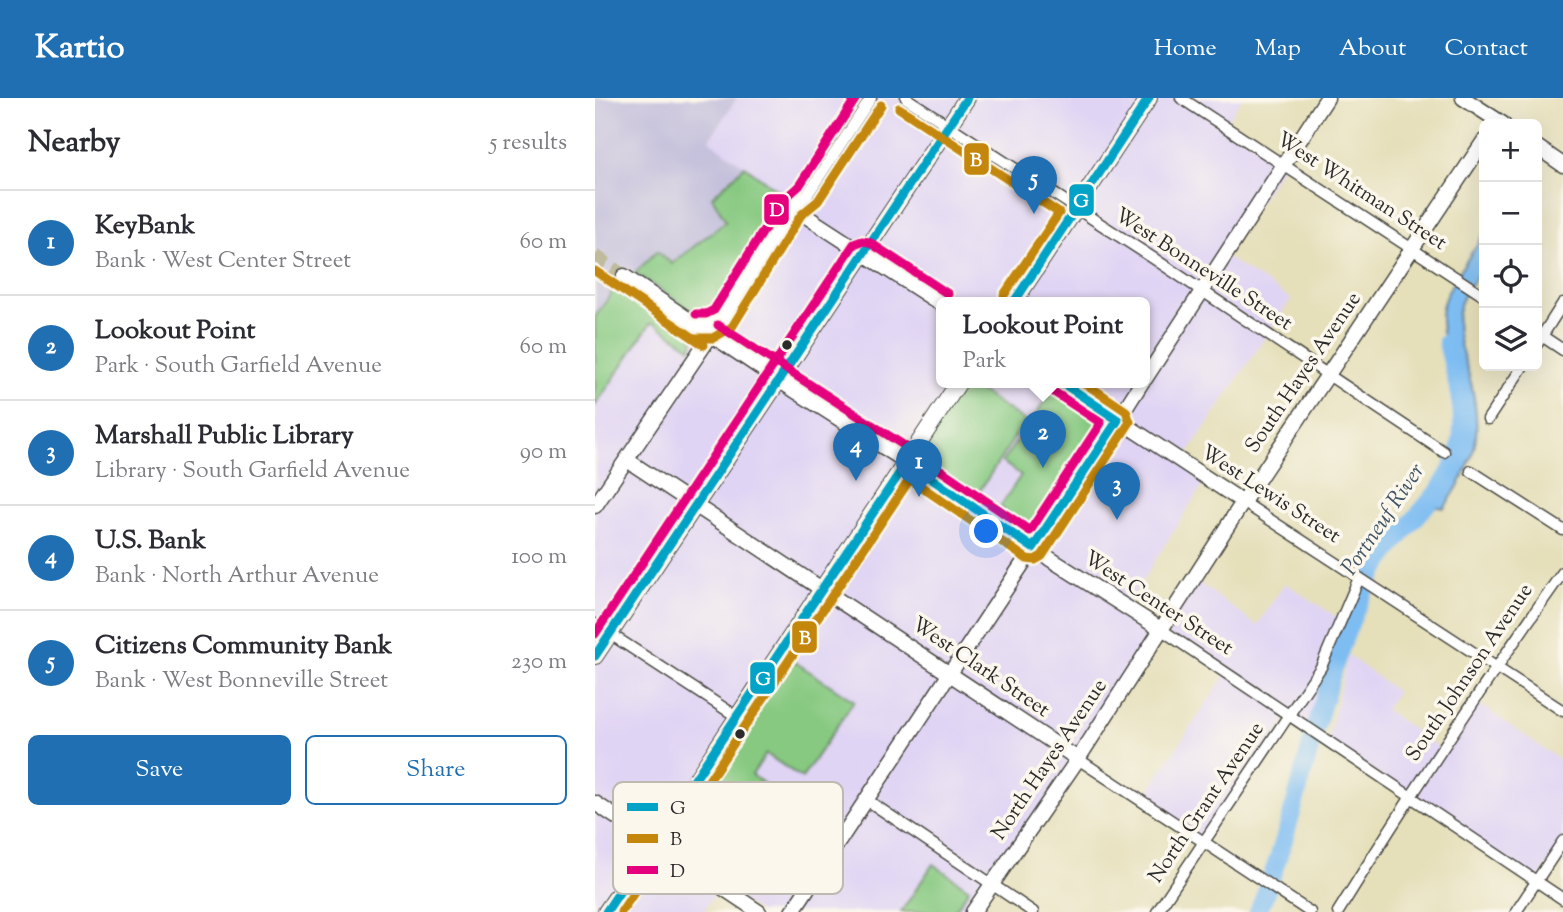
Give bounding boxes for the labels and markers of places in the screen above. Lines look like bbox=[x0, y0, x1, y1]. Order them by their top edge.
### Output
pin: 5 bbox=[1011, 156, 1057, 214]
unlabelled marker bbox=[780, 338, 794, 352]
pin: 2 bbox=[1020, 410, 1066, 468]
pin: 4 bbox=[833, 423, 879, 481]
pin: 1 bbox=[896, 439, 942, 497]
pin: 3 bbox=[1094, 462, 1140, 520]
unlabelled marker bbox=[733, 727, 747, 741]

